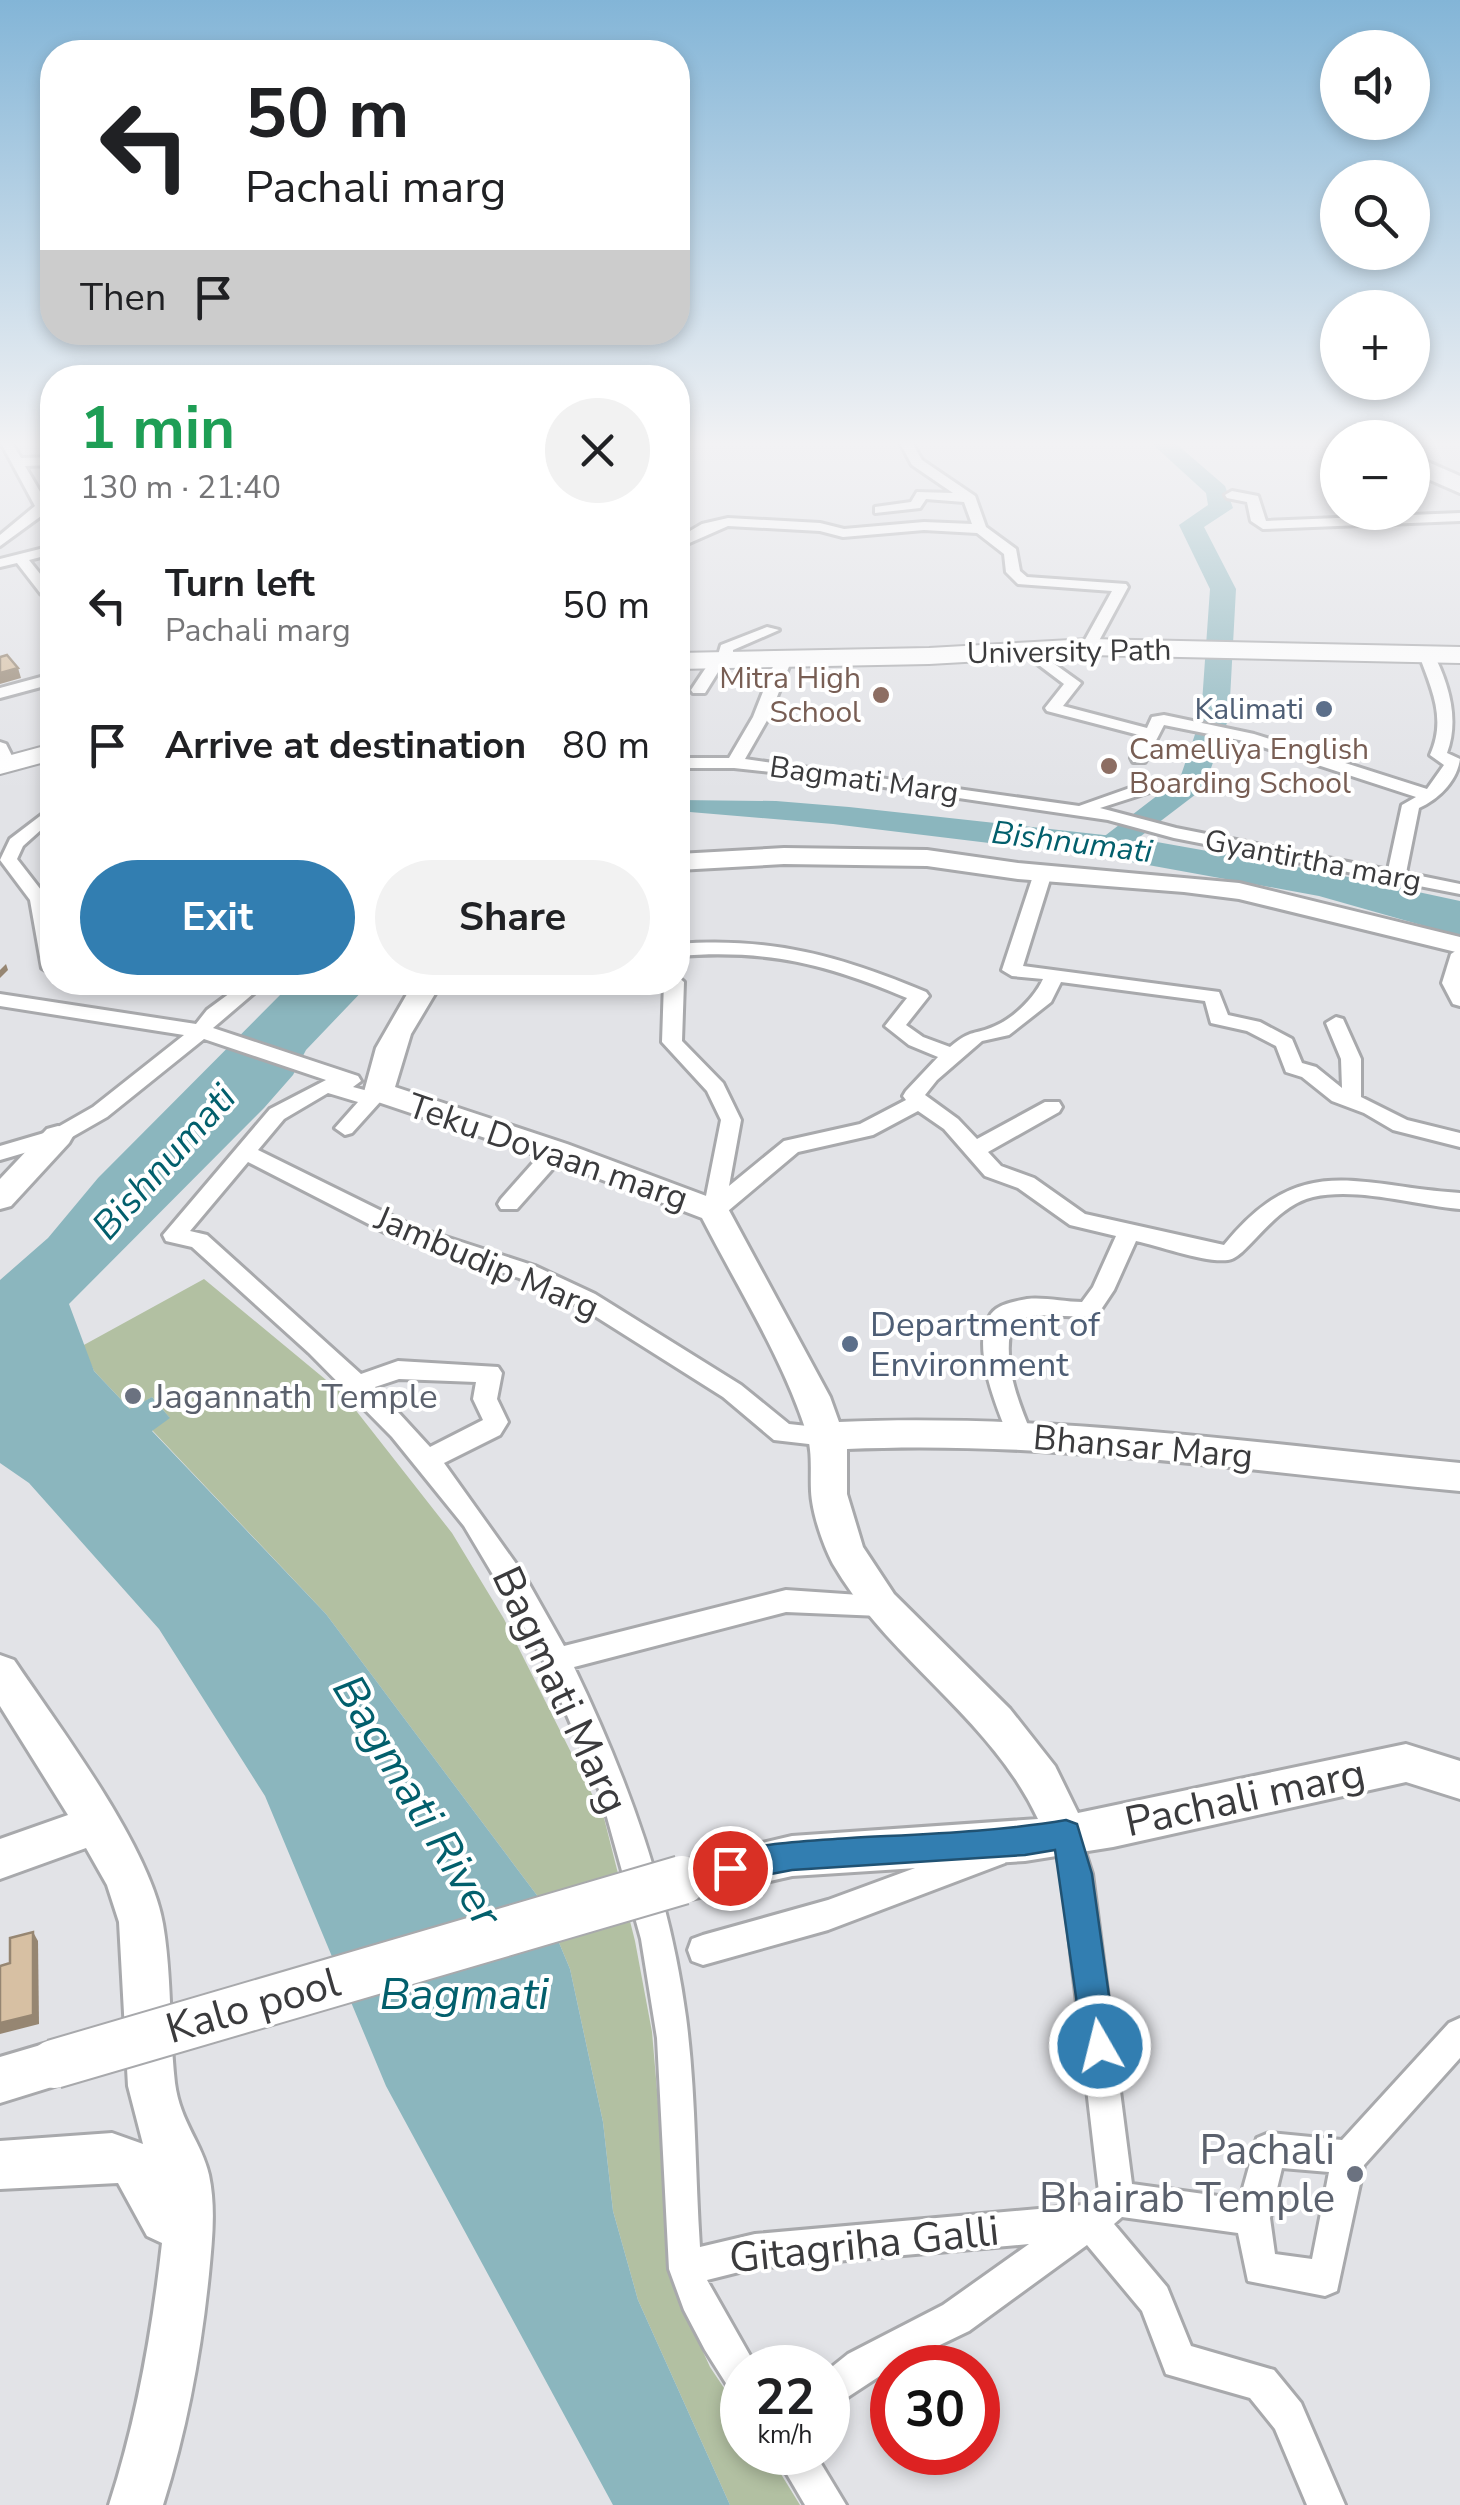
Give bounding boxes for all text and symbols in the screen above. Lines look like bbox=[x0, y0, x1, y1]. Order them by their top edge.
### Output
map controls bbox=[1320, 30, 1430, 530]
button: sound bbox=[1320, 30, 1430, 140]
text: 50 m bbox=[245, 66, 409, 162]
icon: left bbox=[80, 80, 210, 210]
text: Pachali marg bbox=[245, 157, 506, 218]
button: search bbox=[1320, 160, 1430, 270]
icon: arrive bbox=[186, 270, 241, 325]
text: Then bbox=[80, 272, 166, 323]
button: + bbox=[1320, 290, 1430, 400]
text: 1 min bbox=[80, 387, 235, 469]
button: close bbox=[545, 398, 650, 503]
button: − bbox=[1320, 420, 1430, 530]
text: 130 m · 21:40 bbox=[80, 466, 281, 509]
text: Turn left bbox=[165, 558, 315, 609]
icon: left bbox=[80, 578, 135, 633]
text: 50 m bbox=[562, 580, 650, 631]
text: Pachali marg bbox=[165, 609, 351, 652]
street label: University Path bbox=[966, 630, 1172, 674]
place label: Mitra High School bbox=[719, 658, 861, 733]
marker: Mitra High School bbox=[870, 684, 892, 706]
place label: Kalimati bbox=[1194, 689, 1304, 730]
marker: Kalimati bbox=[1313, 698, 1335, 720]
icon: arrive bbox=[80, 718, 135, 773]
text: Arrive at destination bbox=[165, 720, 526, 771]
text: 80 m bbox=[562, 720, 650, 771]
place label: Camelliya English Boarding School bbox=[1129, 729, 1369, 804]
street label: Bagmati Marg bbox=[767, 746, 961, 814]
marker: Camelliya English Boarding School bbox=[1098, 755, 1120, 777]
water label: Bishnumati bbox=[989, 811, 1155, 873]
street label: Gyantirtha marg bbox=[1201, 820, 1425, 902]
button: Exit bbox=[80, 860, 355, 975]
button: Share bbox=[375, 860, 650, 975]
water label: Bishnumati bbox=[81, 1073, 248, 1250]
street label: Teku Dovaan marg bbox=[402, 1082, 694, 1222]
street label: Jambudip Marg bbox=[367, 1194, 606, 1331]
place label: Department of Environment bbox=[870, 1301, 1101, 1388]
marker: Department of Environment bbox=[839, 1333, 861, 1355]
place label: Jagannath Temple bbox=[152, 1373, 438, 1420]
marker: Jagannath Temple bbox=[122, 1385, 144, 1407]
street label: Bhansar Marg bbox=[1031, 1414, 1255, 1480]
street label: Bagmati Marg bbox=[478, 1557, 642, 1823]
water label: Bagmati River bbox=[318, 1663, 517, 1940]
street label: Pachali marg bbox=[1120, 1745, 1370, 1851]
pin bbox=[688, 1826, 773, 1911]
icon: arrive bbox=[703, 1841, 758, 1896]
street label: Kalo pool bbox=[159, 1954, 347, 2058]
water label: Bagmati bbox=[379, 1964, 549, 2025]
position arrow bbox=[1048, 1994, 1152, 2098]
place label: Pachali Bhairab Temple bbox=[1039, 2122, 1335, 2227]
marker: Pachali Bhairab Temple bbox=[1344, 2163, 1366, 2185]
street label: Gitagriha Galli bbox=[726, 2202, 1002, 2288]
speed limit sign: 30 bbox=[870, 2345, 1000, 2475]
text: 22 bbox=[755, 2363, 815, 2432]
text: km/h bbox=[757, 2418, 813, 2452]

